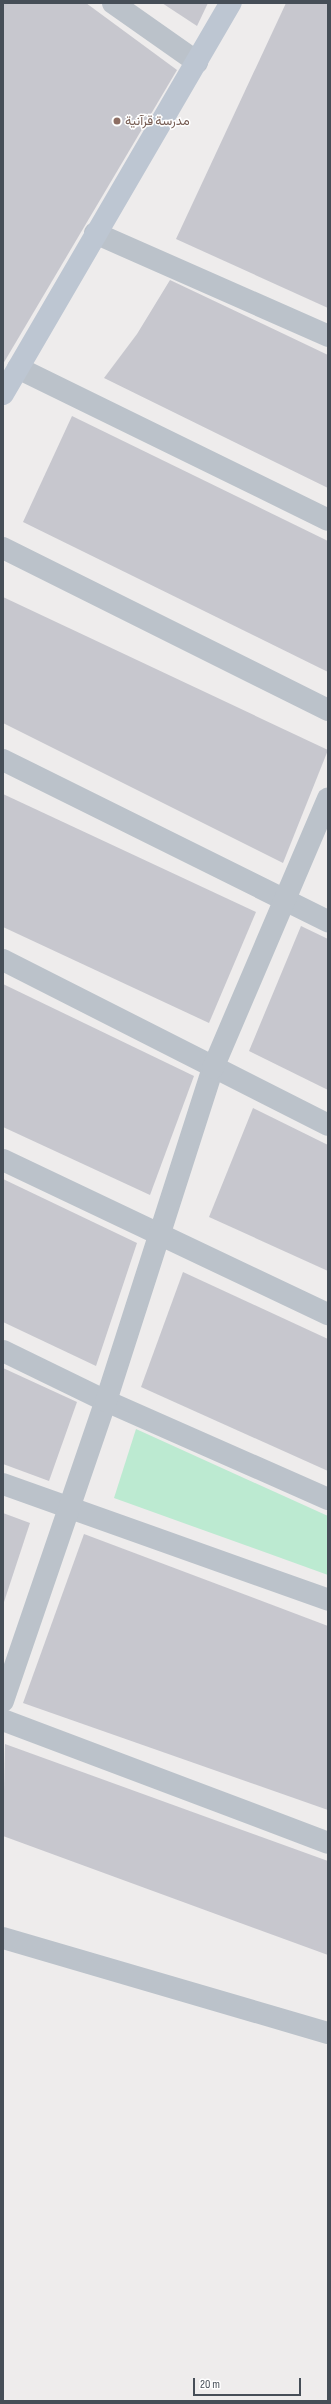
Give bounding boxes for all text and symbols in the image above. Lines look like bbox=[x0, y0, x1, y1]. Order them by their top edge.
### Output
place label: مدرسة قرآنية bbox=[125, 113, 190, 129]
marker: مدرسة قرآنية bbox=[112, 116, 122, 126]
scale bar bbox=[195, 2370, 303, 2396]
text: 20 m bbox=[200, 2377, 220, 2392]

